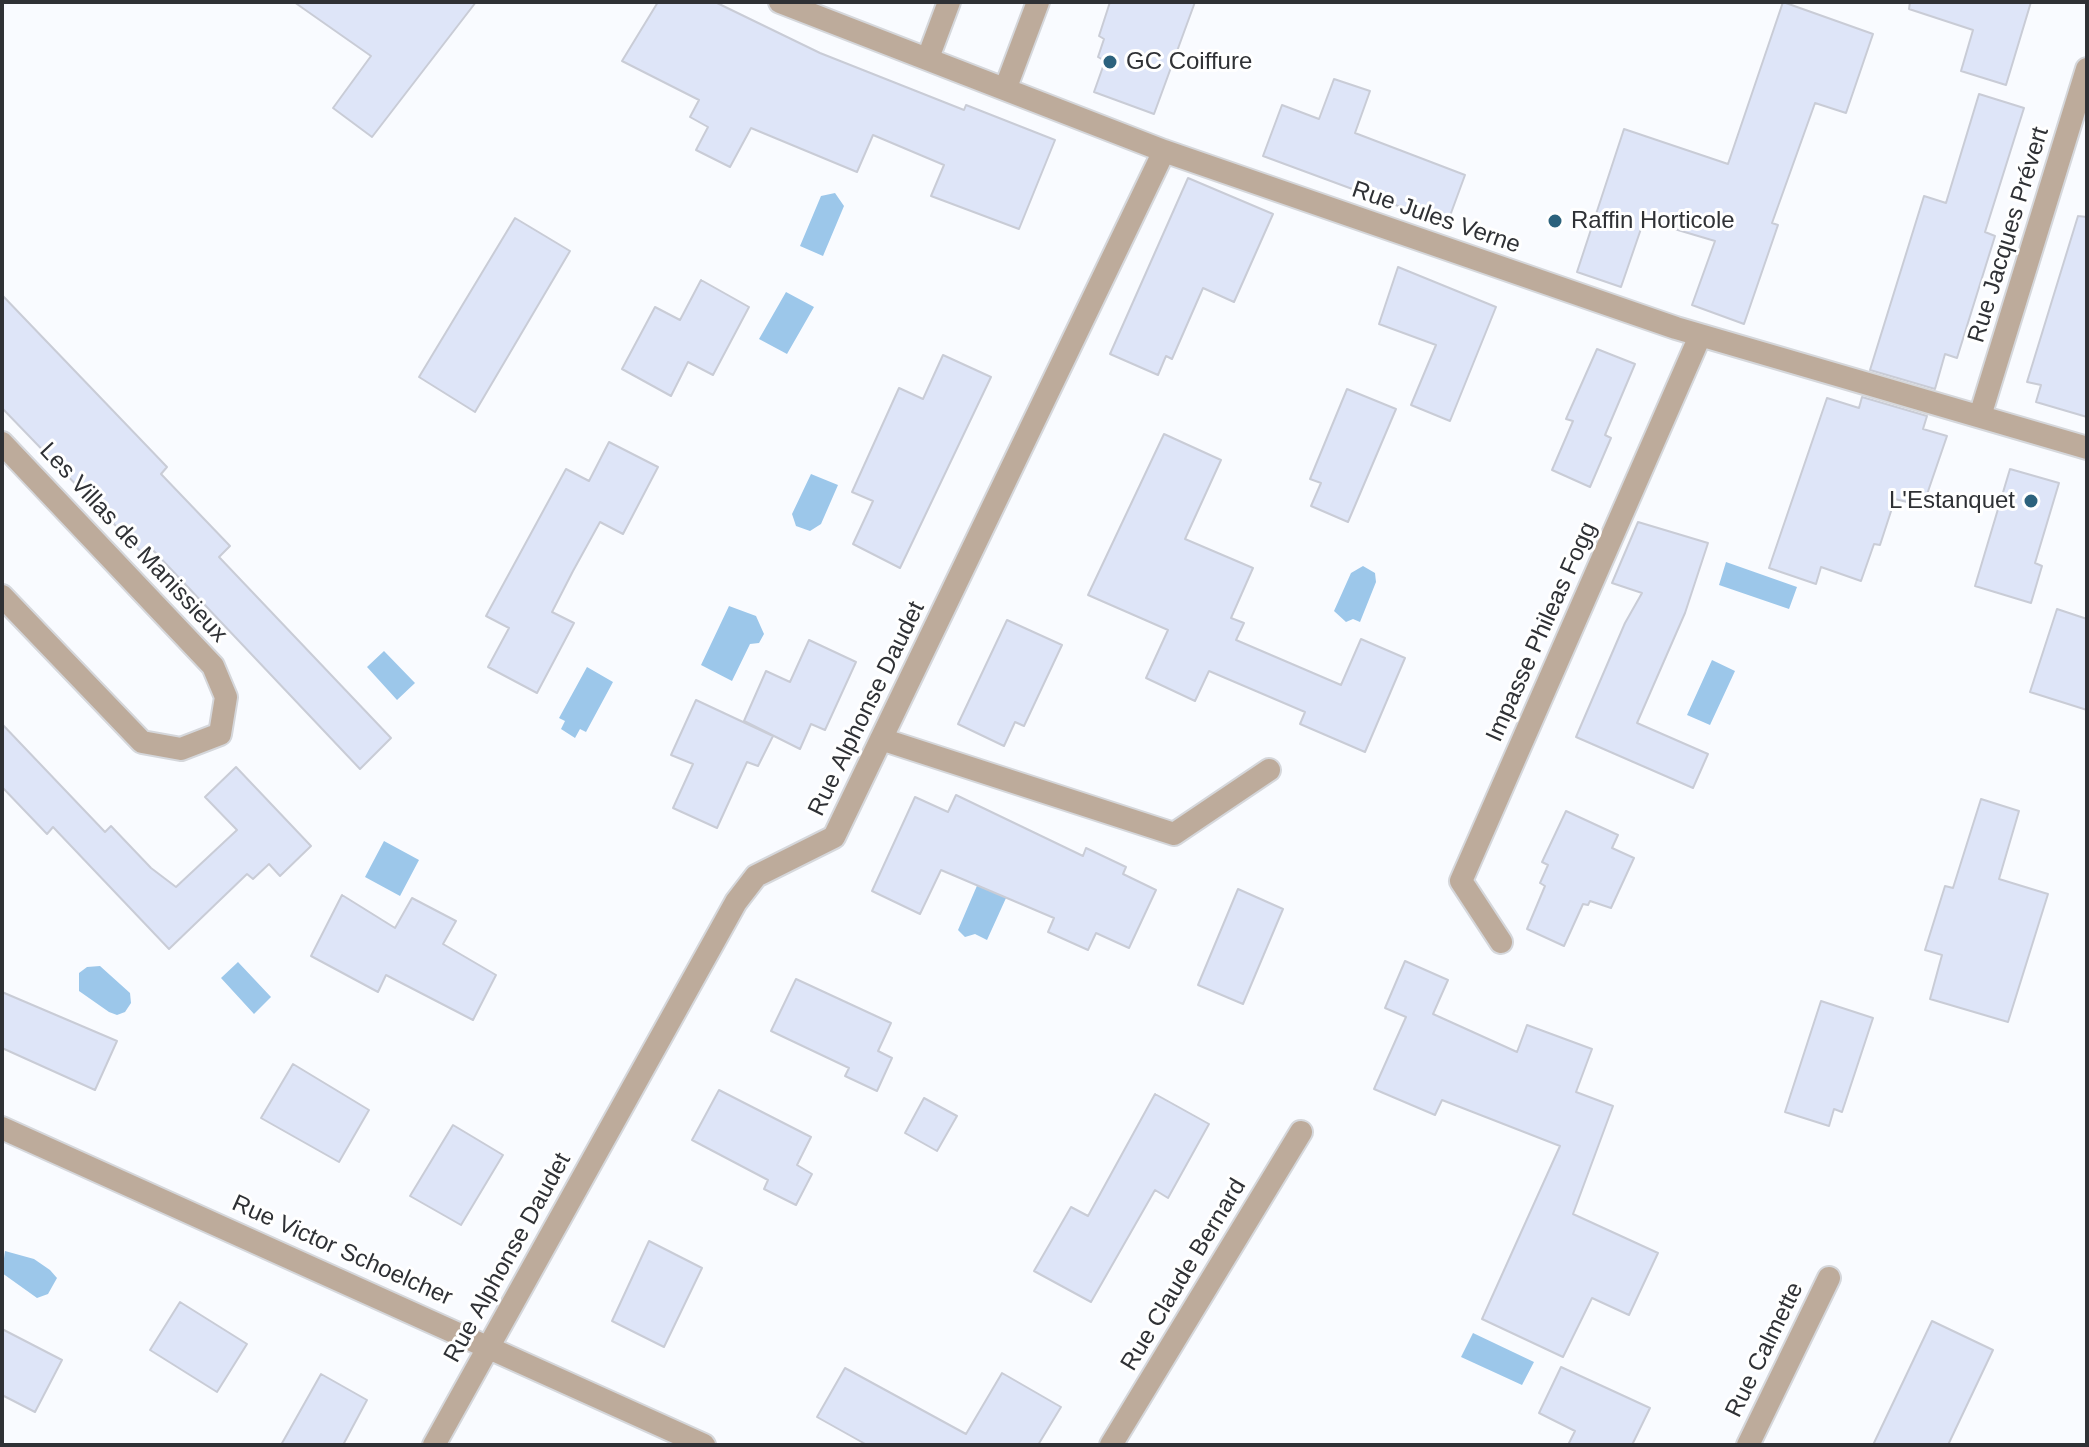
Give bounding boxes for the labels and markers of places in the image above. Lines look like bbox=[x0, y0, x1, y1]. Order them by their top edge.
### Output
place label: GC Coiffure bbox=[1126, 48, 1252, 76]
marker: GC Coiffure bbox=[1101, 53, 1119, 71]
place label: Raffin Horticole bbox=[1571, 207, 1735, 235]
marker: Raffin Horticole bbox=[1546, 212, 1564, 230]
place label: L'Estanquet bbox=[1889, 487, 2015, 515]
marker: L'Estanquet bbox=[2022, 492, 2040, 510]

